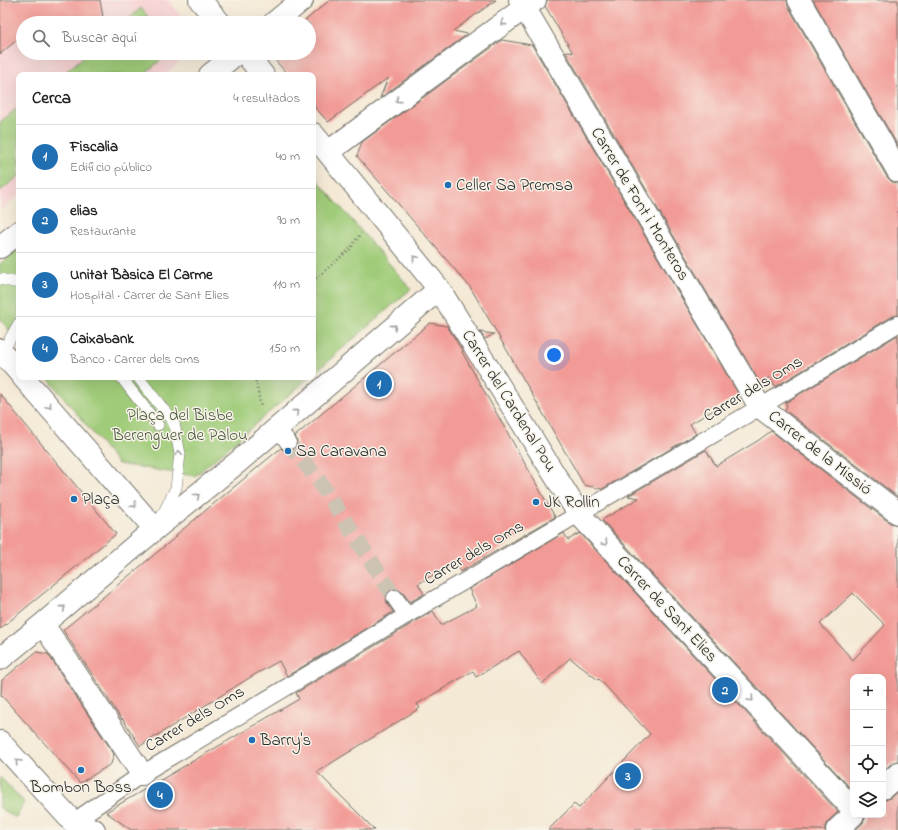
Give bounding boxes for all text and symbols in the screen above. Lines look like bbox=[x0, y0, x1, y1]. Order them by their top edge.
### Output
search box bbox=[16, 16, 316, 60]
one-way arrow bbox=[501, 18, 508, 25]
icon: search bbox=[30, 27, 52, 49]
text: Buscar aquí bbox=[62, 27, 137, 49]
text: Cerca bbox=[32, 86, 71, 111]
text: 4 resultados bbox=[233, 89, 300, 108]
one-way arrow bbox=[396, 95, 403, 102]
street label: Carrer de Font i Monteros bbox=[584, 122, 696, 286]
text: Fiscalia bbox=[70, 136, 118, 158]
text: 1 bbox=[43, 147, 47, 166]
text: 40 m bbox=[276, 147, 300, 166]
text: Edificio público bbox=[70, 158, 152, 177]
place label: Celler Sa Premsa bbox=[456, 173, 573, 198]
marker: Celler Sa Premsa bbox=[443, 180, 453, 190]
text: elias bbox=[70, 200, 98, 222]
text: 2 bbox=[42, 211, 48, 230]
text: 90 m bbox=[277, 211, 300, 230]
text: Restaurante bbox=[70, 222, 136, 241]
one-way arrow bbox=[412, 256, 419, 263]
text: Unitat Bàsica El Carme bbox=[70, 264, 213, 286]
text: 3 bbox=[42, 275, 48, 294]
text: 110 m bbox=[273, 275, 300, 294]
text: Hospital · Carrer de Sant Elies bbox=[70, 286, 229, 305]
one-way arrow bbox=[390, 325, 397, 332]
street label: Carrer del Cardenal Pou bbox=[455, 325, 563, 477]
text: Caixabank bbox=[70, 328, 134, 350]
text: 4 bbox=[42, 339, 48, 358]
text: 150 m bbox=[269, 339, 300, 358]
your location bbox=[544, 345, 564, 365]
street label: Carrer dels Oms bbox=[699, 349, 807, 429]
text: Banco · Carrer dels Oms bbox=[70, 350, 200, 369]
pin: 1 bbox=[366, 369, 392, 399]
one-way arrow bbox=[44, 402, 51, 409]
park label: Plaça del Bisbe Berenguer de Palou bbox=[111, 403, 248, 450]
street label: Carrer de la Missió bbox=[762, 404, 878, 502]
one-way arrow bbox=[291, 409, 299, 417]
place label: Sa Caravana bbox=[296, 439, 387, 464]
marker: Sa Caravana bbox=[283, 446, 293, 456]
one-way arrow bbox=[175, 450, 184, 456]
place label: Plaça bbox=[82, 487, 120, 512]
place label: JK Rollin bbox=[544, 490, 600, 515]
one-way arrow bbox=[192, 493, 199, 500]
marker: Plaça bbox=[69, 494, 79, 504]
marker: JK Rollin bbox=[531, 497, 541, 507]
one-way arrow bbox=[129, 500, 136, 507]
street label: Carrer dels Oms bbox=[419, 514, 529, 592]
one-way arrow bbox=[601, 538, 608, 546]
street label: Carrer de Sant Elies bbox=[611, 550, 723, 668]
one-way arrow bbox=[58, 605, 66, 612]
map controls bbox=[850, 674, 886, 818]
button: + bbox=[850, 674, 886, 710]
pin: 2 bbox=[712, 675, 738, 705]
street label: Carrer dels Oms bbox=[141, 679, 249, 759]
one-way arrow bbox=[746, 694, 754, 702]
button: − bbox=[850, 710, 886, 746]
place label: Barry's bbox=[259, 728, 311, 754]
marker: Barry's bbox=[247, 735, 257, 745]
button: locate bbox=[850, 746, 886, 782]
one-way arrow bbox=[15, 759, 23, 767]
pin: 3 bbox=[615, 761, 641, 791]
marker: Bombon Boss bbox=[76, 765, 86, 775]
place label: Bombon Boss bbox=[29, 775, 132, 800]
pin: 4 bbox=[147, 780, 173, 810]
button: layers bbox=[850, 782, 886, 818]

